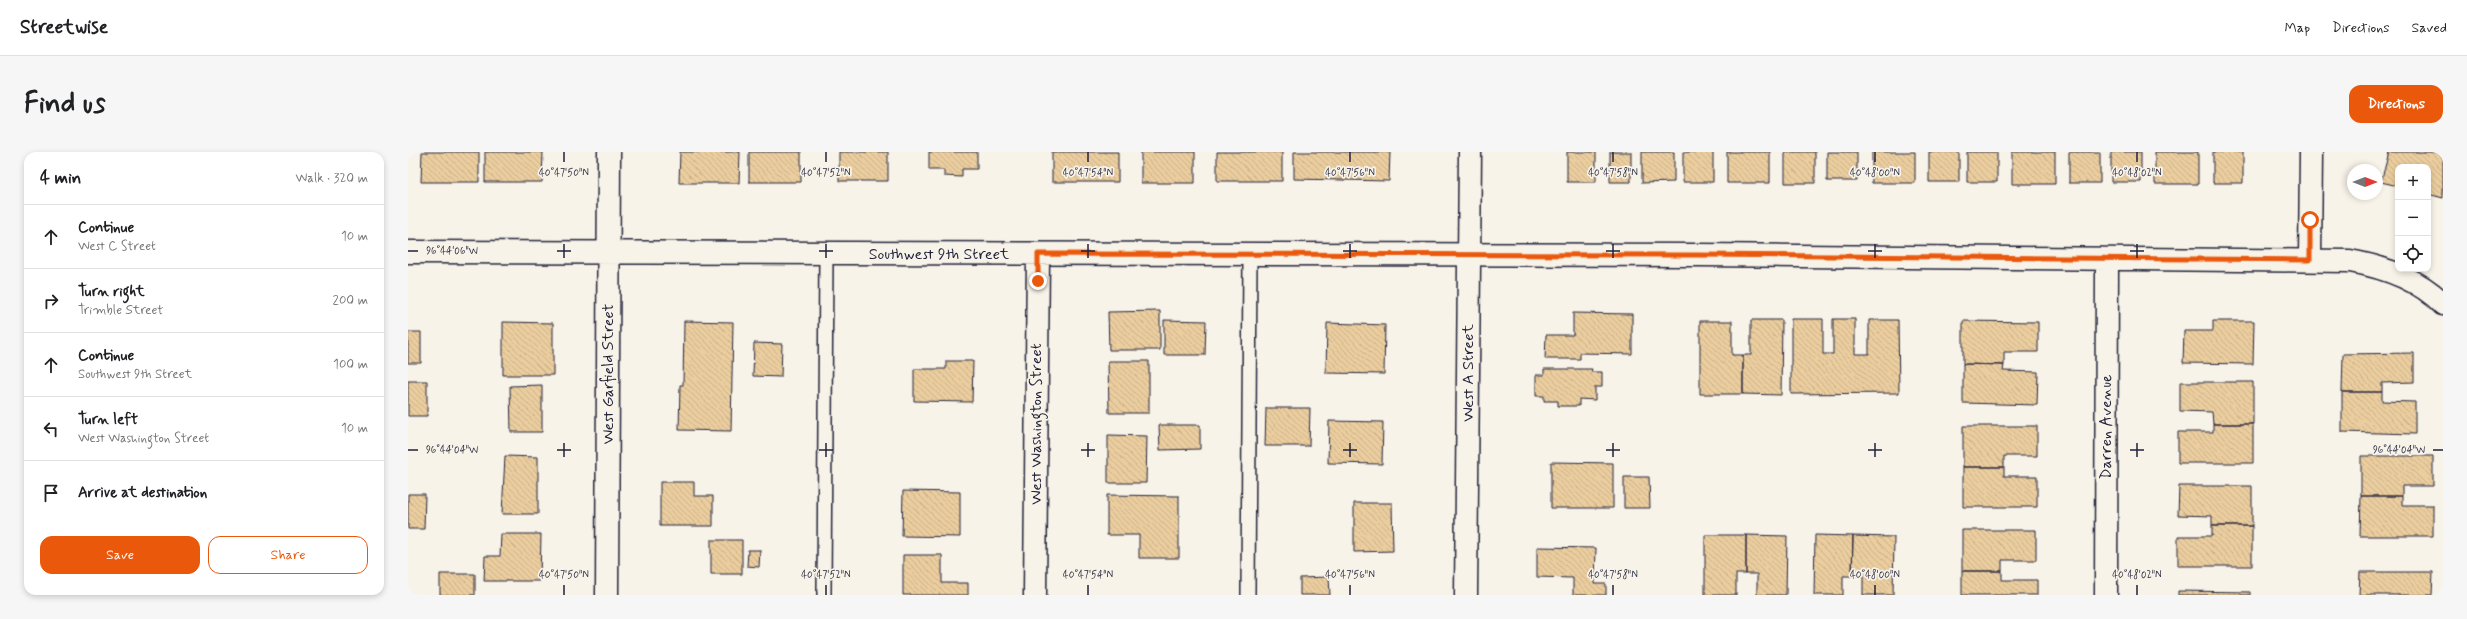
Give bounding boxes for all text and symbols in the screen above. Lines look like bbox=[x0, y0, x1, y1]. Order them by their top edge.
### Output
text: Streetwise bbox=[20, 15, 108, 40]
text: Map bbox=[2284, 19, 2310, 37]
text: Directions bbox=[2332, 19, 2390, 37]
text: Saved bbox=[2412, 19, 2447, 37]
button: Directions bbox=[2349, 85, 2443, 123]
text: Find us bbox=[24, 86, 105, 123]
north arrow bbox=[2347, 164, 2383, 200]
map controls bbox=[2395, 164, 2431, 272]
button: + bbox=[2395, 164, 2431, 200]
text: 40°47'50"N bbox=[539, 166, 589, 180]
text: 40°47'52"N bbox=[801, 166, 851, 180]
text: 40°47'54"N bbox=[1063, 166, 1113, 180]
text: 40°47'56"N bbox=[1325, 166, 1375, 180]
text: 40°47'58"N bbox=[1588, 166, 1638, 180]
text: 40°48'00"N bbox=[1850, 166, 1900, 180]
text: 40°48'02"N bbox=[2112, 166, 2162, 180]
text: 4 min bbox=[40, 167, 81, 189]
text: Walk · 320 m bbox=[295, 170, 368, 187]
button: − bbox=[2395, 200, 2431, 236]
route start bbox=[2301, 211, 2319, 229]
text: Continue bbox=[78, 218, 134, 238]
icon: ahead bbox=[40, 226, 62, 248]
text: 10 m bbox=[341, 228, 368, 245]
button: locate bbox=[2395, 236, 2431, 272]
text: West C Street bbox=[78, 238, 156, 255]
text: 96°44'06"W bbox=[426, 244, 478, 258]
street label: Southwest 9th Street bbox=[869, 244, 1010, 265]
route end bbox=[1029, 272, 1047, 290]
text: Turn right bbox=[78, 282, 145, 302]
icon: right bbox=[40, 290, 62, 312]
text: 200 m bbox=[333, 292, 368, 309]
text: Trimble Street bbox=[78, 302, 163, 319]
street label: West Garfield Street bbox=[598, 303, 619, 444]
street label: West A Street bbox=[1458, 324, 1479, 422]
street label: West Washington Street bbox=[1026, 343, 1048, 505]
text: Continue bbox=[78, 346, 134, 366]
icon: ahead bbox=[40, 354, 62, 376]
text: 100 m bbox=[333, 356, 368, 373]
text: Southwest 9th Street bbox=[78, 366, 192, 383]
street label: Darren Avenue bbox=[2096, 374, 2117, 479]
text: Turn left bbox=[78, 410, 138, 430]
icon: left bbox=[40, 418, 62, 440]
text: 10 m bbox=[341, 420, 368, 437]
text: West Washington Street bbox=[78, 430, 209, 447]
text: 96°44'04"W bbox=[426, 443, 478, 457]
text: 96°44'04"W bbox=[2373, 443, 2425, 457]
icon: arrive bbox=[40, 482, 62, 504]
text: Arrive at destination bbox=[78, 483, 207, 503]
button: Save bbox=[40, 536, 200, 574]
button: Share bbox=[208, 536, 368, 574]
text: 40°47'50"N bbox=[539, 568, 589, 582]
text: 40°47'52"N bbox=[801, 568, 851, 582]
text: 40°47'54"N bbox=[1063, 568, 1113, 582]
text: 40°47'56"N bbox=[1325, 568, 1375, 582]
text: 40°47'58"N bbox=[1588, 568, 1638, 582]
text: 40°48'00"N bbox=[1850, 568, 1900, 582]
text: 40°48'02"N bbox=[2112, 568, 2162, 582]

